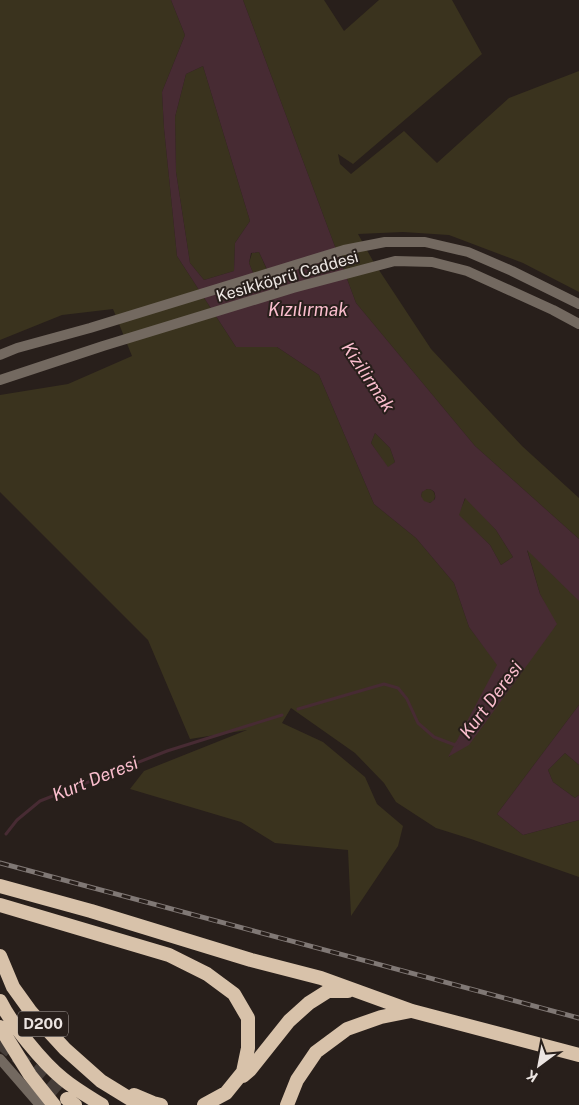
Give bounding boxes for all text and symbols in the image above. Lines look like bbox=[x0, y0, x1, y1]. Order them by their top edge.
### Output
street label: Kesikköprü Caddesi bbox=[214, 247, 360, 306]
water label: Kızılırmak bbox=[268, 299, 348, 320]
water label: Kizilirmak bbox=[337, 338, 400, 416]
water label: Kurt Deresi bbox=[455, 657, 527, 742]
water label: Kurt Deresi bbox=[49, 752, 141, 805]
road number: D200 bbox=[18, 1012, 68, 1036]
north arrow bbox=[514, 1040, 564, 1090]
text: K bbox=[524, 1067, 541, 1085]

